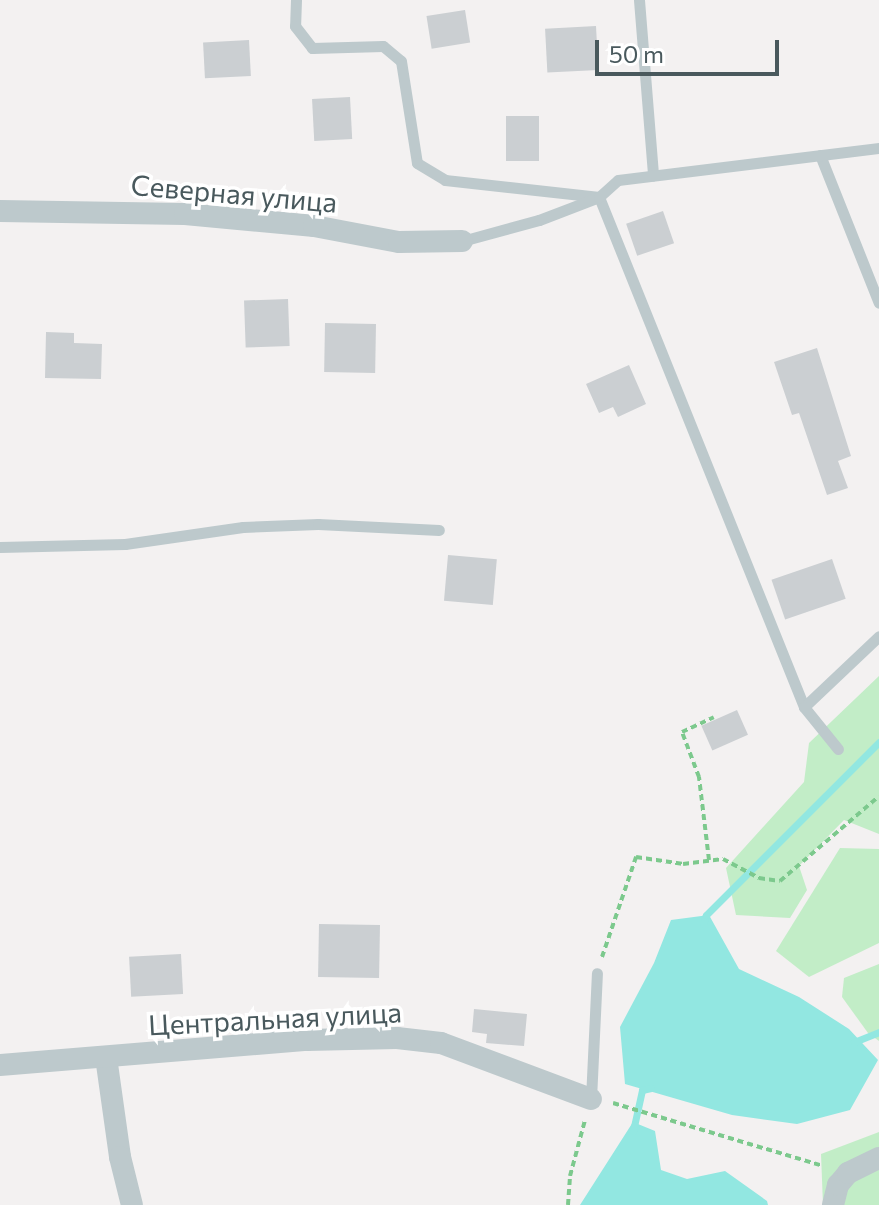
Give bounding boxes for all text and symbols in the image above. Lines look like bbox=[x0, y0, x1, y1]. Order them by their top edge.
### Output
scale bar bbox=[599, 24, 783, 74]
text: 50 m bbox=[609, 39, 664, 68]
street label: Северная улица bbox=[129, 167, 339, 219]
street label: Центральная улица bbox=[147, 995, 403, 1041]

